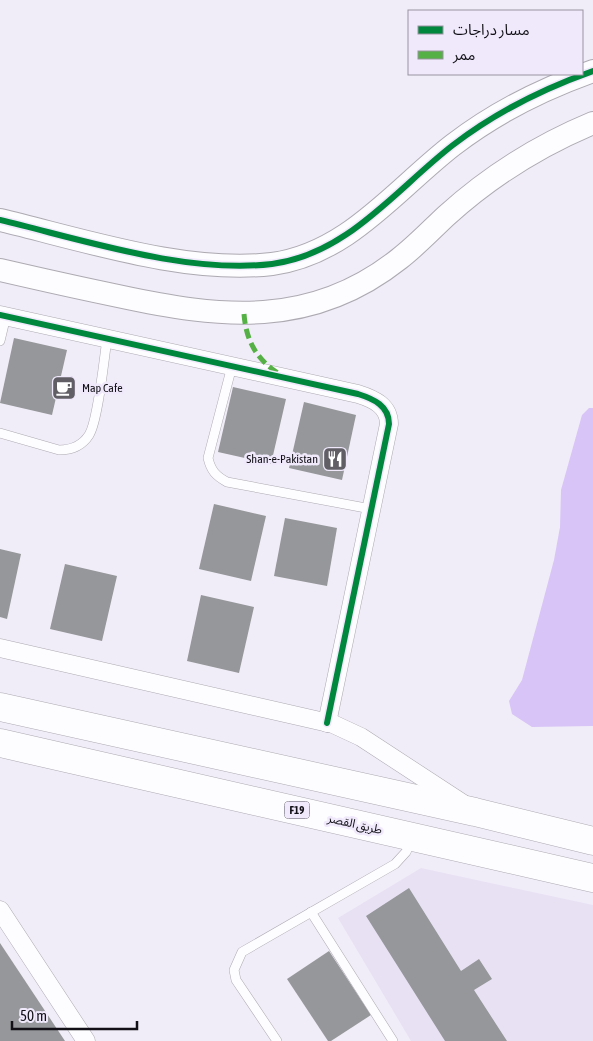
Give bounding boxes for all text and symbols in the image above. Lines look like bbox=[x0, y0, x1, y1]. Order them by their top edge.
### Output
legend bbox=[408, 10, 583, 75]
text: مسار دراجات bbox=[453, 21, 530, 39]
text: ممر bbox=[452, 46, 476, 64]
cafe icon: Map Cafe bbox=[51, 375, 77, 401]
place label: Map Cafe bbox=[82, 381, 123, 395]
restaurant icon: Shan-e-Pakistan bbox=[322, 446, 348, 472]
place label: Shan-e-Pakistan bbox=[246, 452, 318, 466]
road number: F19 bbox=[284, 802, 310, 818]
street label: طريق القصر bbox=[325, 811, 384, 838]
scale bar bbox=[12, 998, 138, 1030]
text: 50 m bbox=[20, 1007, 47, 1024]

